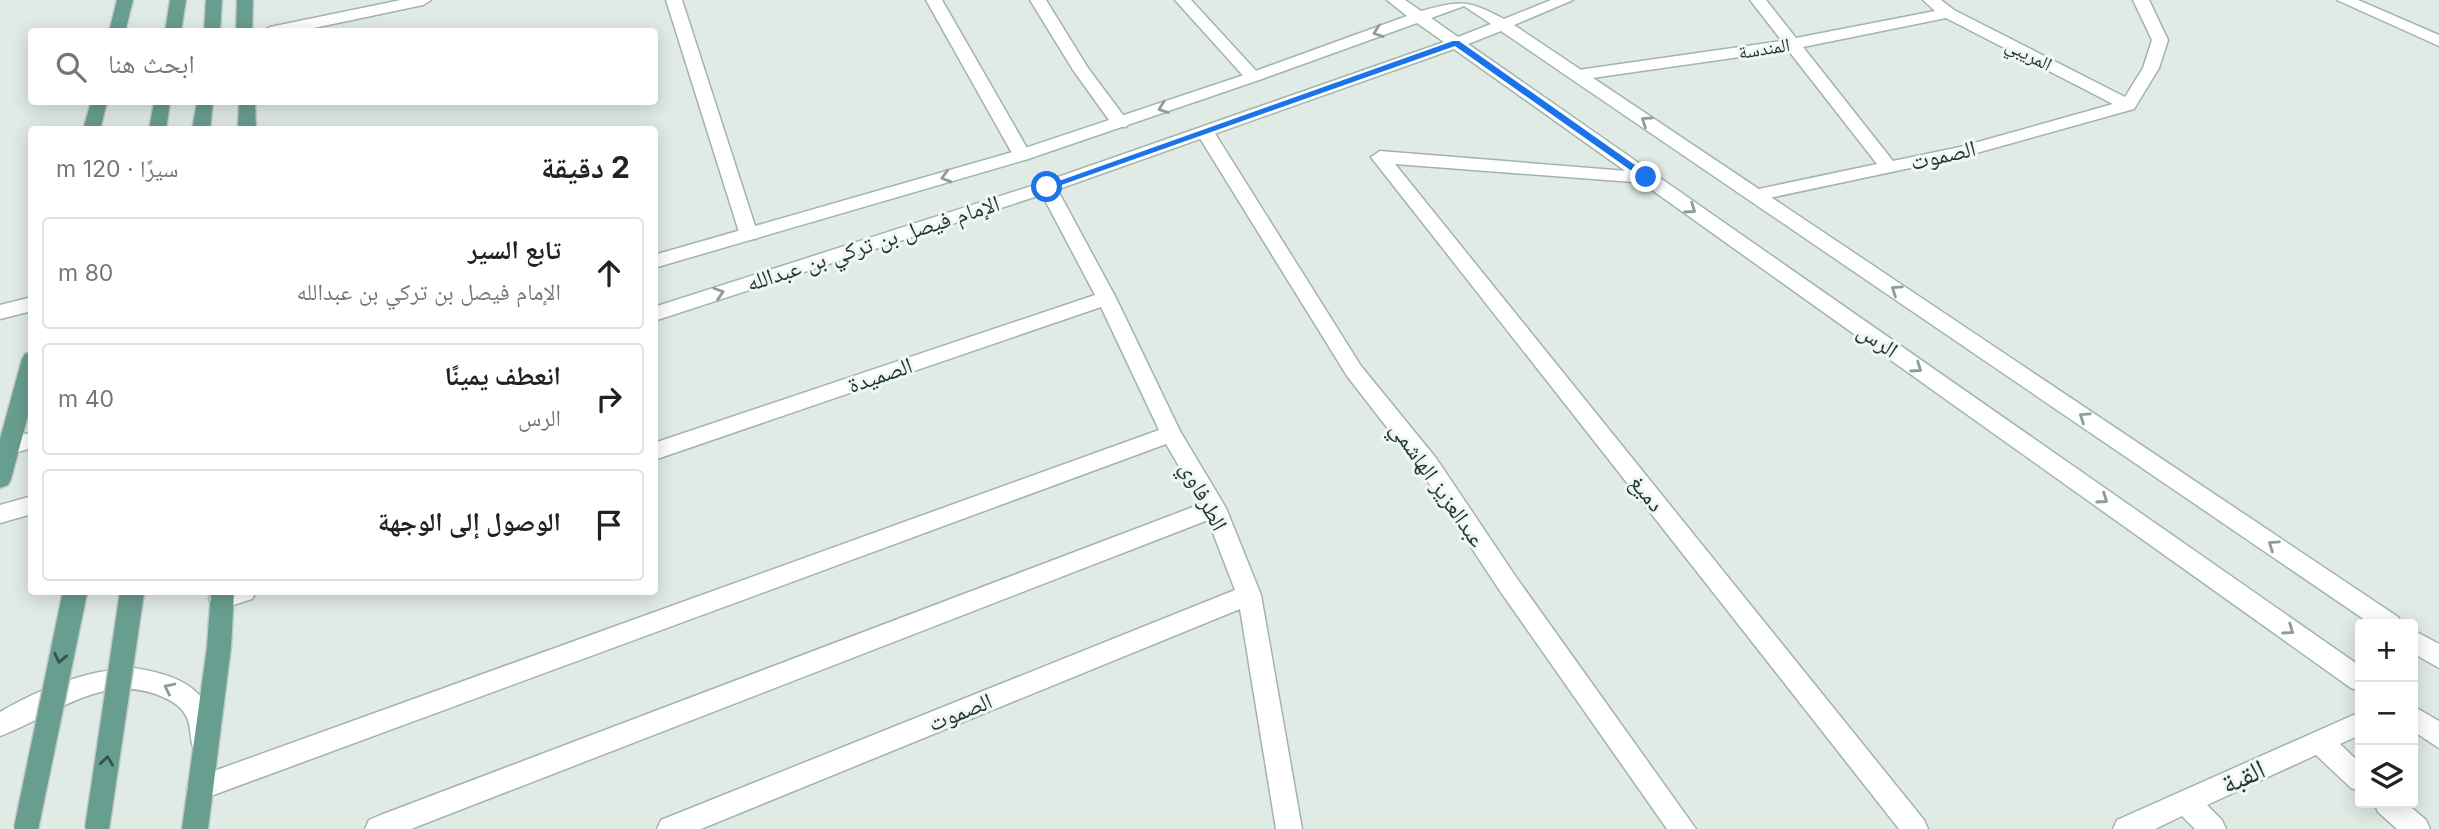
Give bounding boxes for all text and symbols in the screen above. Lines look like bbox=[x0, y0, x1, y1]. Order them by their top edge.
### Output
one-way arrow bbox=[1372, 24, 1384, 38]
search box bbox=[28, 28, 658, 105]
street label: المندسة bbox=[1737, 33, 1792, 64]
street label: المريبي bbox=[2000, 33, 2056, 79]
icon: search bbox=[52, 48, 90, 86]
text: ابحث هنا bbox=[108, 48, 195, 79]
one-way arrow bbox=[1157, 100, 1170, 114]
one-way arrow bbox=[1641, 117, 1654, 130]
street label: الصموت bbox=[1908, 134, 1978, 176]
text: 2 دقيقة bbox=[541, 149, 630, 185]
text: سيرًا · 120 m bbox=[56, 155, 178, 183]
route end bbox=[1630, 161, 1661, 192]
one-way arrow bbox=[941, 169, 953, 184]
route start bbox=[1031, 171, 1062, 202]
street label: الإمام فيصل بن تركي بن عبدالله bbox=[743, 189, 1005, 302]
one-way arrow bbox=[1683, 201, 1696, 213]
text: تابع السير bbox=[468, 234, 561, 265]
icon: ahead bbox=[590, 254, 628, 292]
text: 80 m bbox=[58, 259, 113, 287]
text: الإمام فيصل بن تركي بن عبدالله bbox=[297, 278, 561, 306]
one-way arrow bbox=[713, 286, 725, 301]
one-way arrow bbox=[1891, 286, 1904, 298]
street label: الرس bbox=[1852, 316, 1904, 364]
street label: الصميدة bbox=[844, 351, 916, 399]
text: انعطف يمينًا bbox=[445, 360, 561, 391]
one-way arrow bbox=[1909, 360, 1922, 372]
icon: right bbox=[590, 380, 628, 418]
text: 40 m bbox=[58, 385, 114, 413]
text: الرس bbox=[518, 404, 561, 432]
one-way arrow bbox=[2079, 413, 2092, 426]
street label: عبدالعزيز الهاشمي bbox=[1380, 416, 1492, 555]
street label: الطرفاوي bbox=[1170, 457, 1234, 538]
street label: دميغ bbox=[1623, 469, 1670, 518]
one-way arrow bbox=[2095, 491, 2108, 503]
text: الوصول إلى الوجهة bbox=[378, 506, 561, 537]
icon: arrive bbox=[590, 506, 628, 544]
one-way arrow bbox=[2267, 540, 2280, 553]
map controls bbox=[2355, 619, 2418, 808]
button: + bbox=[2355, 619, 2418, 682]
one-way arrow bbox=[2281, 622, 2294, 634]
one-way arrow bbox=[54, 652, 69, 664]
one-way arrow bbox=[164, 682, 176, 696]
button: − bbox=[2355, 682, 2418, 745]
street label: الصموت bbox=[924, 687, 996, 737]
button: layers bbox=[2355, 745, 2418, 808]
street label: القبة bbox=[2216, 751, 2270, 801]
one-way arrow bbox=[99, 756, 114, 767]

